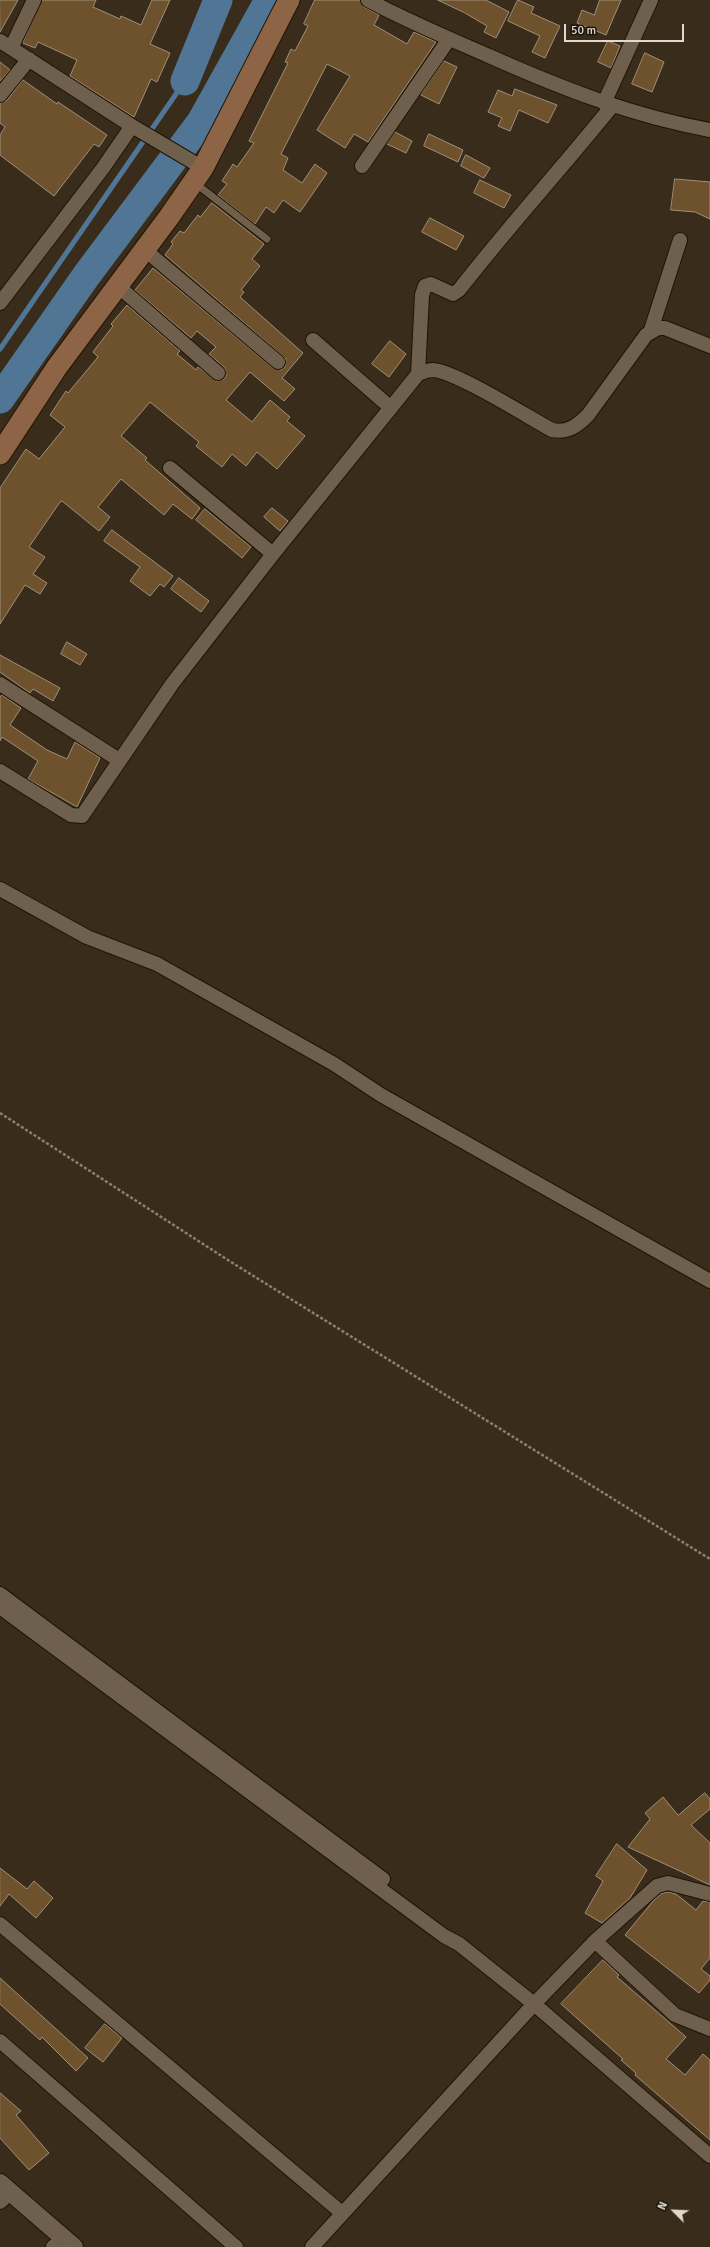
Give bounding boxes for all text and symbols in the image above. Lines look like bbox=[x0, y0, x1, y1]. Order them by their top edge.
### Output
scale bar bbox=[566, 16, 686, 42]
text: 50 m bbox=[571, 23, 596, 38]
north arrow bbox=[654, 2191, 694, 2231]
text: N bbox=[655, 2200, 670, 2212]

